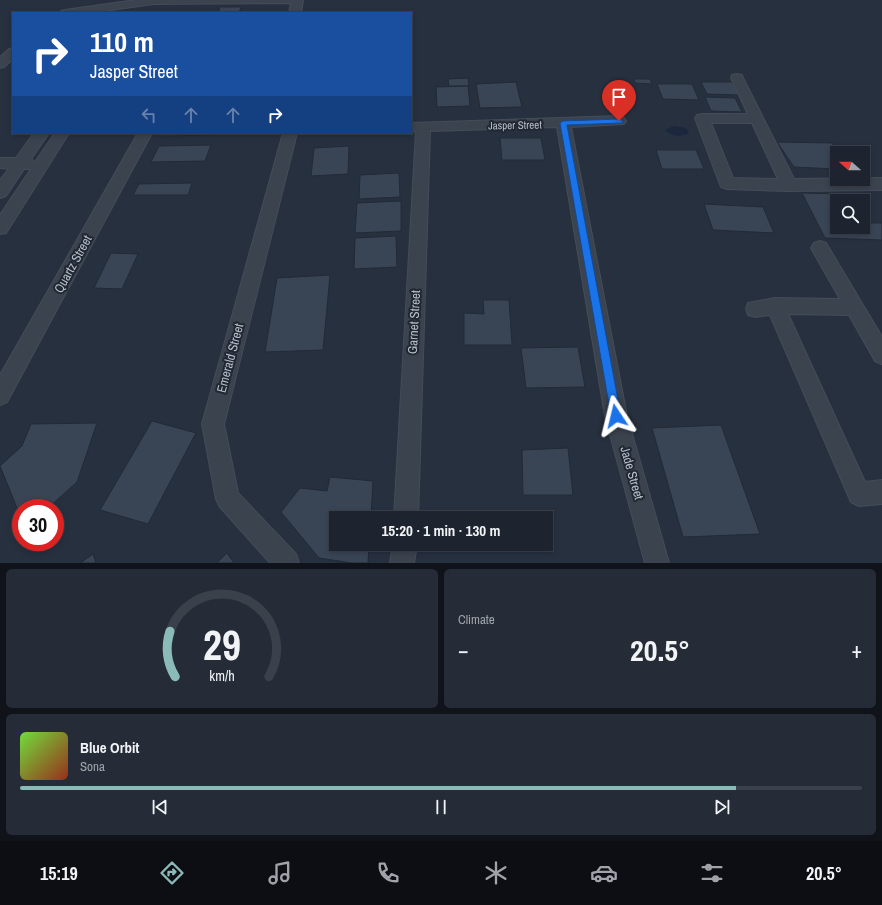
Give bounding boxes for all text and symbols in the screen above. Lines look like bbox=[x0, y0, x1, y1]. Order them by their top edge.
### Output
text: 110 m bbox=[90, 23, 154, 61]
icon: right bbox=[24, 28, 76, 80]
text: Jasper Street bbox=[90, 59, 178, 84]
pin bbox=[602, 80, 636, 121]
icon: arrive bbox=[608, 86, 630, 108]
icon: left bbox=[138, 104, 160, 126]
icon: ahead bbox=[180, 104, 202, 126]
icon: ahead bbox=[222, 104, 244, 126]
icon: right bbox=[264, 104, 286, 126]
street label: Jasper Street bbox=[488, 118, 542, 132]
north arrow bbox=[830, 146, 870, 186]
map controls bbox=[830, 146, 870, 234]
button: search bbox=[830, 194, 870, 234]
street label: Quartz Street bbox=[50, 232, 96, 296]
street label: Garnet Street bbox=[404, 290, 424, 354]
street label: Emerald Street bbox=[213, 321, 247, 395]
position arrow bbox=[595, 395, 637, 437]
street label: Jade Street bbox=[616, 444, 648, 502]
speed limit sign: 30 bbox=[12, 499, 64, 551]
text: 15:20 · 1 min · 130 m bbox=[382, 520, 500, 541]
text: Climate bbox=[458, 611, 495, 628]
text: 29 bbox=[203, 616, 241, 672]
text: 20.5° bbox=[630, 630, 690, 670]
text: − bbox=[458, 635, 469, 665]
text: + bbox=[851, 635, 862, 665]
text: km/h bbox=[209, 665, 235, 684]
text: Blue Orbit bbox=[80, 737, 139, 758]
text: Sona bbox=[80, 758, 105, 775]
icon: previous bbox=[149, 796, 171, 818]
icon: pause bbox=[430, 796, 452, 818]
icon: next bbox=[711, 796, 733, 818]
icon: directions bbox=[158, 859, 186, 887]
icon: music bbox=[266, 859, 294, 887]
icon: phone bbox=[374, 859, 402, 887]
icon: climate bbox=[482, 859, 510, 887]
icon: car bbox=[590, 859, 618, 887]
icon: filters bbox=[698, 859, 726, 887]
text: 15:19 bbox=[40, 861, 78, 886]
text: 20.5° bbox=[806, 861, 842, 886]

